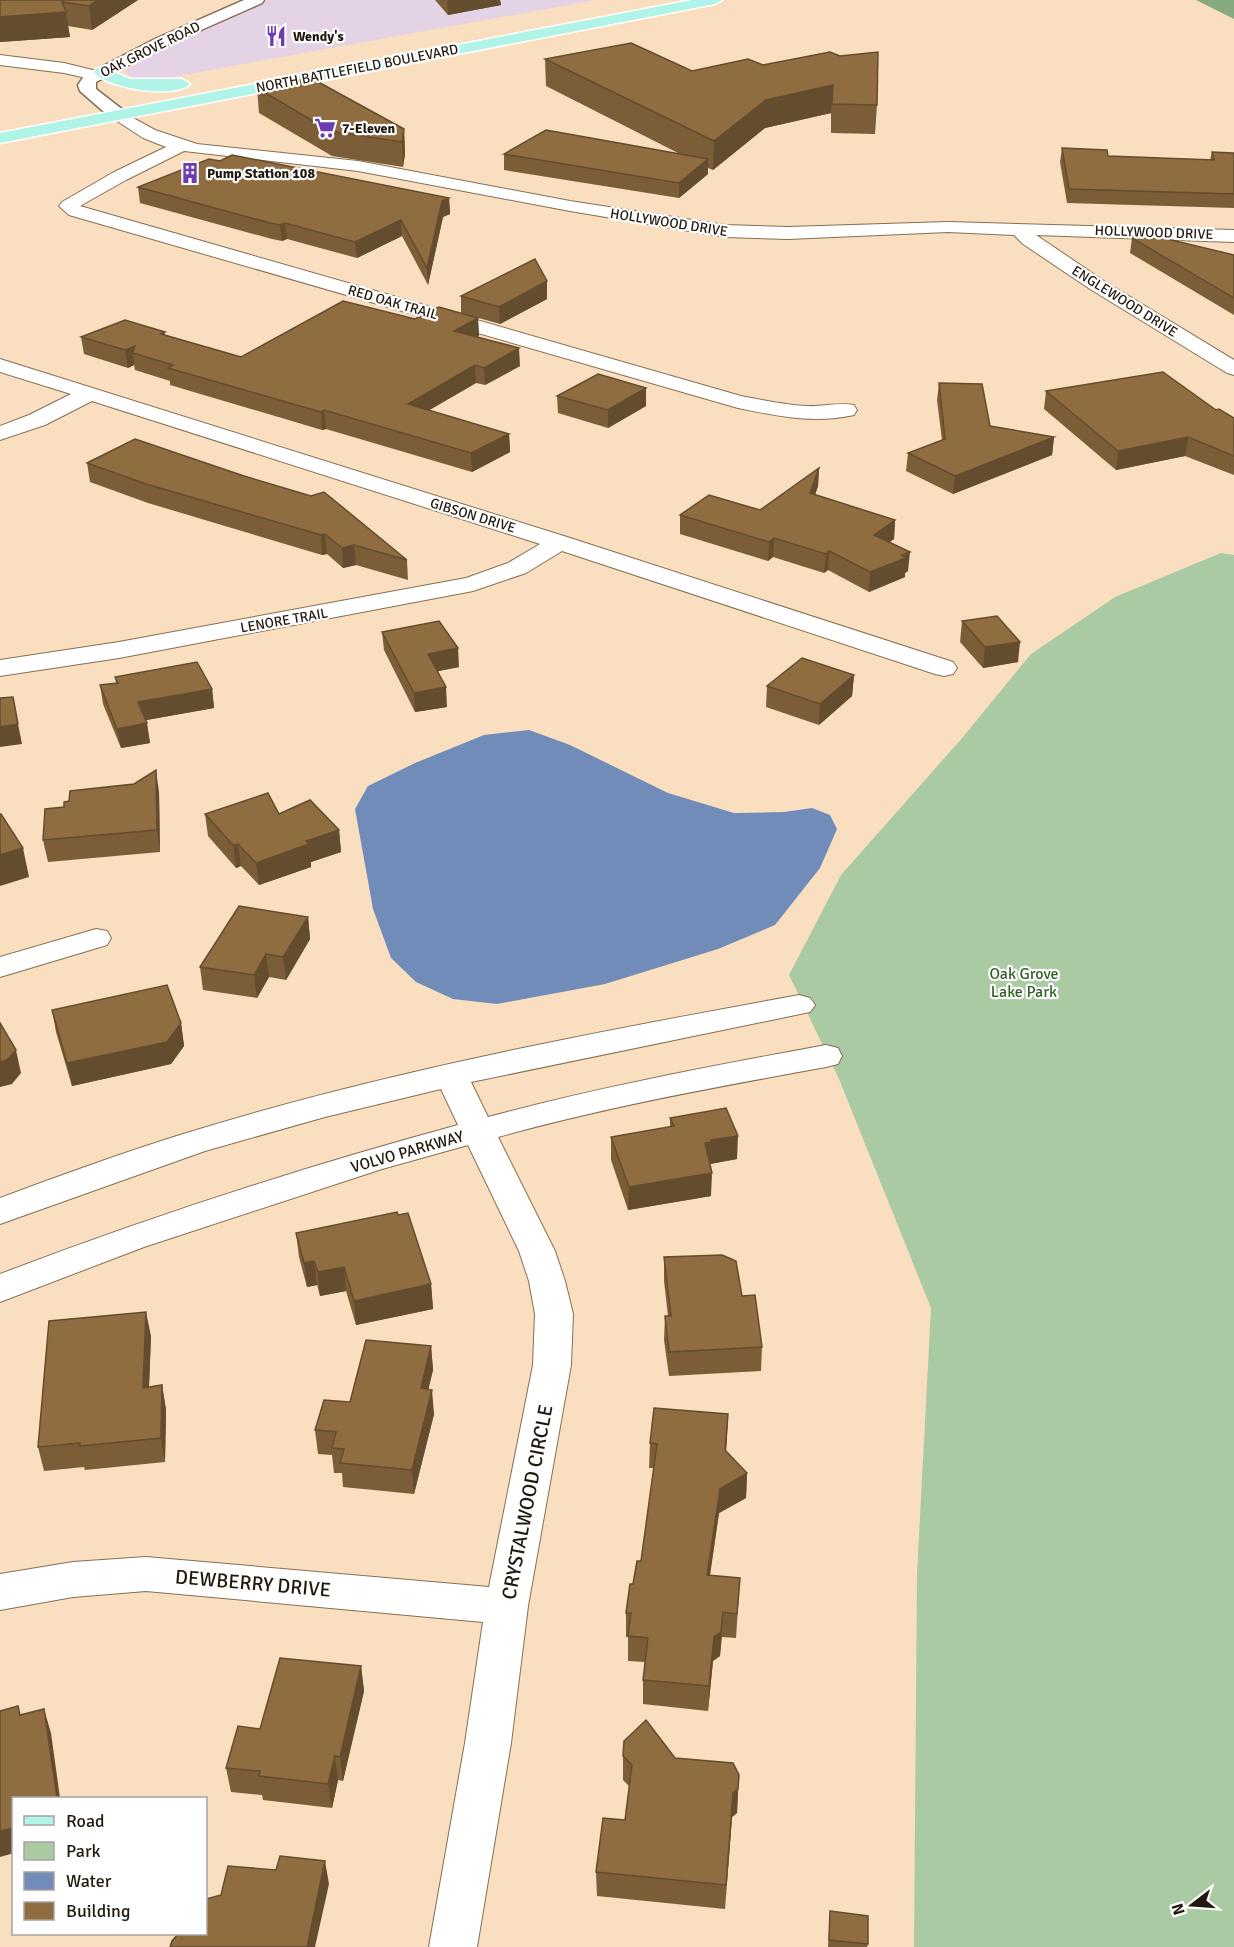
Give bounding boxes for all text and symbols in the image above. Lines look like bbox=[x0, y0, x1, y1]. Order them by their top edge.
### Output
street label: OAK GROVE ROAD bbox=[97, 18, 203, 81]
restaurant icon: Wendy's bbox=[264, 24, 288, 48]
place label: Wendy's bbox=[293, 28, 344, 45]
street label: NORTH BATTLEFIELD BOULEVARD bbox=[254, 40, 460, 96]
supermarket icon: 7-Eleven bbox=[313, 116, 337, 140]
place label: 7-Eleven bbox=[342, 120, 395, 137]
building icon: Pump Station 108 bbox=[178, 161, 202, 185]
place label: Pump Station 108 bbox=[207, 165, 315, 182]
street label: HOLLYWOOD DRIVE bbox=[609, 205, 729, 240]
street label: HOLLYWOOD DRIVE bbox=[1094, 222, 1214, 243]
street label: ENGLEWOOD DRIVE bbox=[1069, 262, 1181, 341]
street label: RED OAK TRAIL bbox=[346, 282, 440, 323]
street label: GIBSON DRIVE bbox=[428, 494, 518, 537]
street label: LENORE TRAIL bbox=[239, 604, 329, 637]
park label: Oak Grove Lake Park bbox=[989, 964, 1059, 1002]
street label: VOLVO PARKWAY bbox=[348, 1126, 466, 1178]
street label: CRYSTALWOOD CIRCLE bbox=[496, 1403, 559, 1602]
street label: DEWBERRY DRIVE bbox=[174, 1564, 332, 1603]
legend bbox=[12, 1797, 207, 1935]
text: Road bbox=[66, 1810, 105, 1832]
text: Park bbox=[66, 1840, 101, 1862]
text: Water bbox=[66, 1870, 112, 1892]
north arrow bbox=[1162, 1875, 1222, 1935]
text: Building bbox=[66, 1900, 130, 1922]
text: N bbox=[1167, 1901, 1190, 1917]

